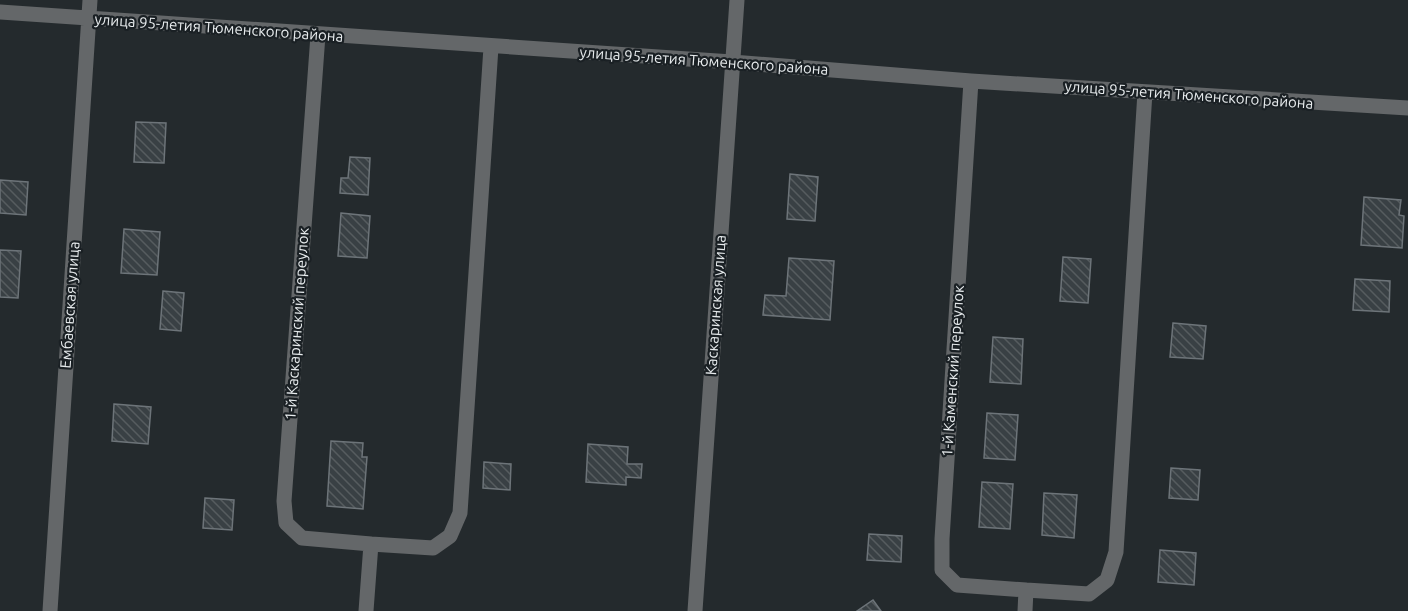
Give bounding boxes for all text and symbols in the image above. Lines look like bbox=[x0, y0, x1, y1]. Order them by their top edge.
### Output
street label: улица 95-летия Тюменского района bbox=[94, 10, 344, 45]
street label: улица 95-летия Тюменского района bbox=[579, 43, 829, 78]
street label: улица 95-летия Тюменского района bbox=[1064, 77, 1314, 112]
street label: 1-й Каскаринский переулок bbox=[281, 227, 312, 421]
street label: Каскаринская улица bbox=[702, 234, 729, 376]
street label: Ембаевская улица bbox=[57, 241, 82, 369]
street label: 1-й Каменский переулок bbox=[938, 284, 967, 457]

